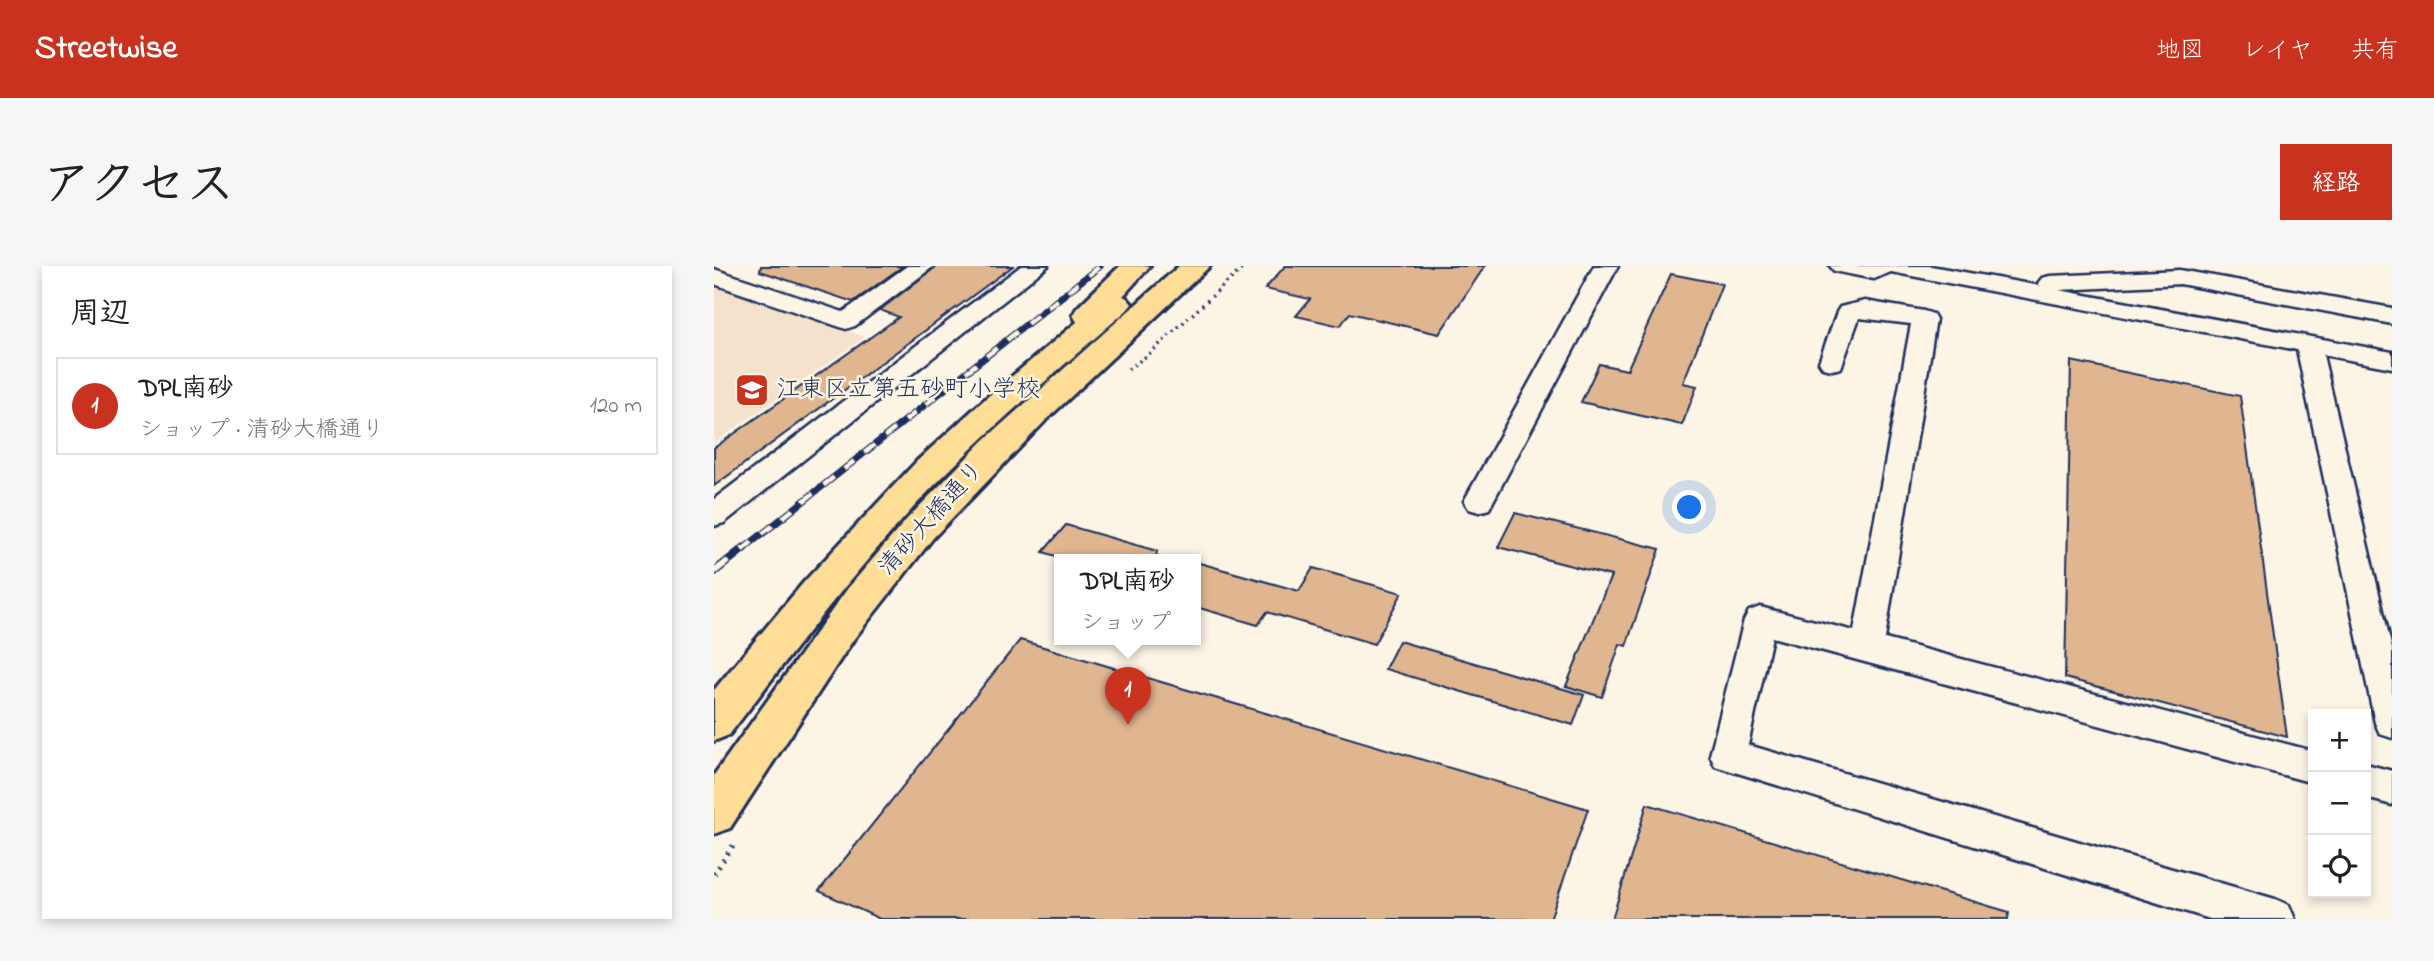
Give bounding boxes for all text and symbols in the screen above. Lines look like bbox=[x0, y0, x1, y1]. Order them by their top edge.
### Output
text: Streetwise bbox=[35, 25, 177, 73]
text: 地図 bbox=[2156, 34, 2204, 69]
text: レイヤ bbox=[2242, 34, 2313, 69]
text: 共有 bbox=[2351, 34, 2399, 69]
button: 経路 bbox=[2280, 144, 2392, 220]
text: アクセス bbox=[42, 151, 235, 223]
text: 周辺 bbox=[70, 293, 130, 337]
text: DPL南砂 bbox=[139, 371, 233, 409]
school or university icon: 江東区立第五砂町小学校 bbox=[733, 371, 771, 409]
place label: 江東区立第五砂町小学校 bbox=[776, 373, 1040, 408]
text: 1 bbox=[91, 390, 99, 423]
text: 120 m bbox=[590, 390, 642, 423]
text: ショップ · 清砂大橋通り bbox=[139, 414, 384, 447]
street label: 清砂大橋通り bbox=[871, 454, 993, 584]
your location bbox=[1672, 490, 1706, 524]
popup bbox=[1054, 554, 1201, 645]
text: DPL南砂 bbox=[1080, 564, 1175, 602]
text: ショップ bbox=[1080, 607, 1171, 640]
pin: 1 bbox=[1105, 667, 1151, 725]
map controls bbox=[2308, 709, 2371, 898]
button: + bbox=[2308, 709, 2371, 772]
button: − bbox=[2308, 772, 2371, 835]
button: locate bbox=[2308, 835, 2371, 898]

